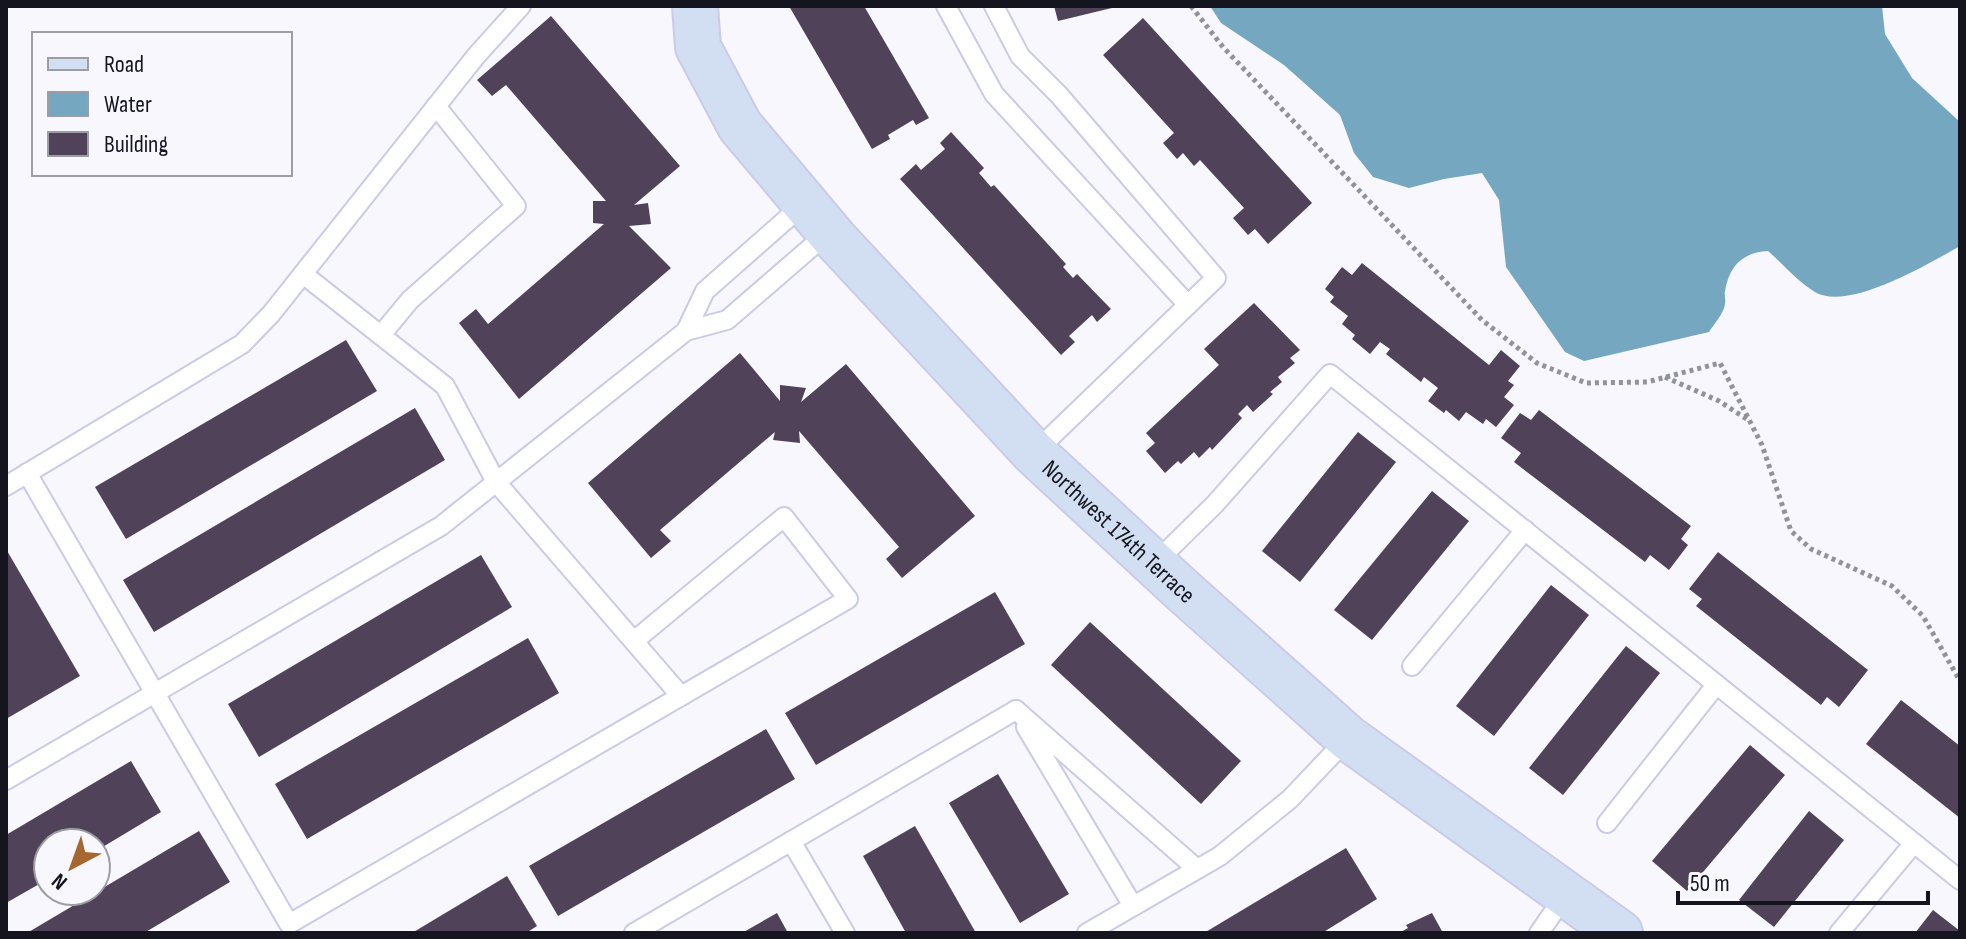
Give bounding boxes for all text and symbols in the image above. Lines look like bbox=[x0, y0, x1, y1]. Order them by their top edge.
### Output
legend bbox=[32, 32, 292, 176]
text: Road bbox=[104, 50, 144, 79]
text: Water bbox=[104, 90, 152, 119]
text: Building bbox=[104, 130, 168, 159]
street label: Northwest 174th Terrace bbox=[1036, 454, 1201, 610]
north arrow bbox=[32, 827, 112, 907]
scale bar bbox=[1678, 855, 1928, 905]
text: N bbox=[47, 867, 73, 895]
text: 50 m bbox=[1690, 869, 1730, 898]

